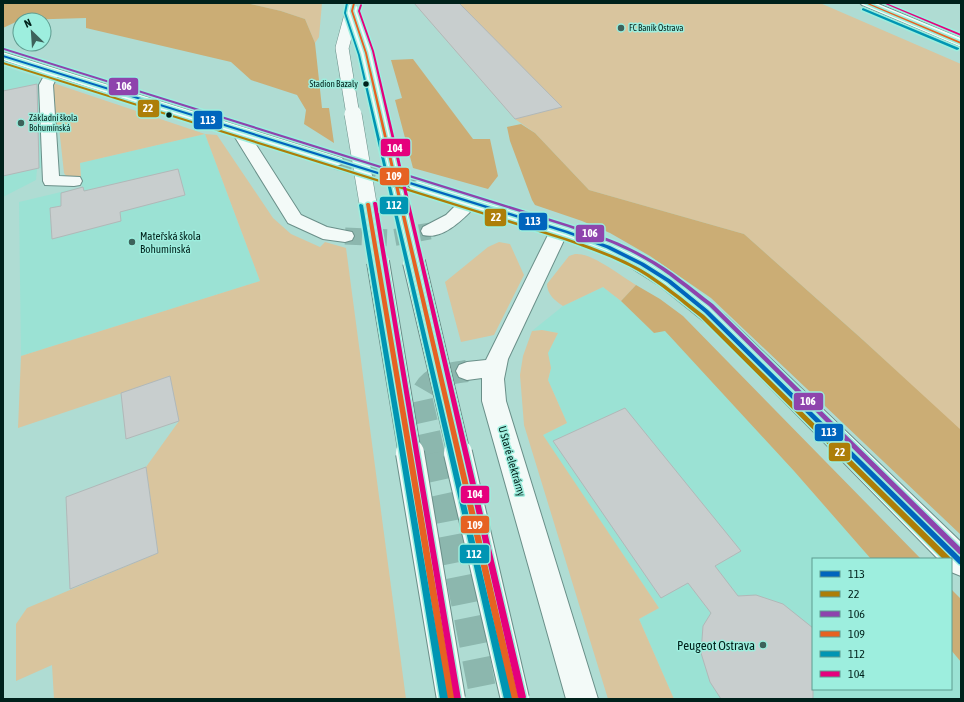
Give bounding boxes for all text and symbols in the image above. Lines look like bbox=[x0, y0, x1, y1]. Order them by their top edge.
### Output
north arrow bbox=[12, 12, 52, 52]
text: N bbox=[22, 16, 33, 30]
marker: FC Baník Ostrava bbox=[616, 23, 626, 33]
place label: FC Baník Ostrava bbox=[629, 23, 683, 33]
line badge: 106 bbox=[108, 77, 139, 96]
place label: Stadion Bazaly bbox=[309, 79, 358, 89]
marker: Stadion Bazaly bbox=[361, 79, 371, 89]
text: 106 bbox=[116, 80, 132, 92]
line badge: 22 bbox=[137, 99, 160, 118]
text: 22 bbox=[143, 102, 153, 114]
unlabelled marker bbox=[164, 110, 174, 120]
line badge: 113 bbox=[193, 110, 223, 130]
place label: Základní škola Bohumínská bbox=[29, 113, 77, 133]
text: 113 bbox=[200, 114, 216, 126]
marker: Základní škola Bohumínská bbox=[16, 118, 26, 128]
line badge: 104 bbox=[380, 138, 411, 157]
text: 104 bbox=[387, 142, 403, 154]
line badge: 109 bbox=[379, 167, 410, 186]
text: 109 bbox=[386, 170, 402, 182]
line badge: 112 bbox=[379, 196, 409, 215]
text: 112 bbox=[386, 199, 402, 211]
line badge: 22 bbox=[484, 208, 507, 227]
text: 22 bbox=[491, 211, 501, 223]
line badge: 113 bbox=[518, 212, 548, 231]
text: 113 bbox=[525, 215, 541, 227]
line badge: 106 bbox=[575, 224, 605, 243]
text: 106 bbox=[582, 227, 598, 239]
place label: Mateřská škola Bohumínská bbox=[140, 230, 201, 255]
marker: Mateřská škola Bohumínská bbox=[127, 237, 137, 247]
line badge: 106 bbox=[793, 392, 824, 411]
text: 106 bbox=[800, 395, 816, 407]
line badge: 113 bbox=[814, 423, 844, 442]
street label: U Staré elektrárny bbox=[496, 424, 528, 498]
text: 113 bbox=[821, 426, 837, 438]
line badge: 22 bbox=[828, 442, 851, 462]
text: 22 bbox=[835, 446, 845, 458]
line badge: 104 bbox=[460, 485, 490, 504]
text: 104 bbox=[467, 488, 483, 500]
line badge: 109 bbox=[460, 515, 490, 534]
text: 109 bbox=[467, 519, 483, 531]
line badge: 112 bbox=[459, 544, 490, 564]
text: 112 bbox=[466, 548, 482, 560]
legend bbox=[812, 558, 952, 690]
text: 113 bbox=[848, 567, 865, 581]
text: 22 bbox=[848, 587, 859, 601]
text: 106 bbox=[848, 607, 865, 621]
text: 109 bbox=[848, 627, 865, 641]
place label: Peugeot Ostrava bbox=[677, 638, 755, 653]
marker: Peugeot Ostrava bbox=[758, 640, 768, 650]
text: 112 bbox=[848, 647, 865, 661]
text: 104 bbox=[848, 667, 865, 681]

